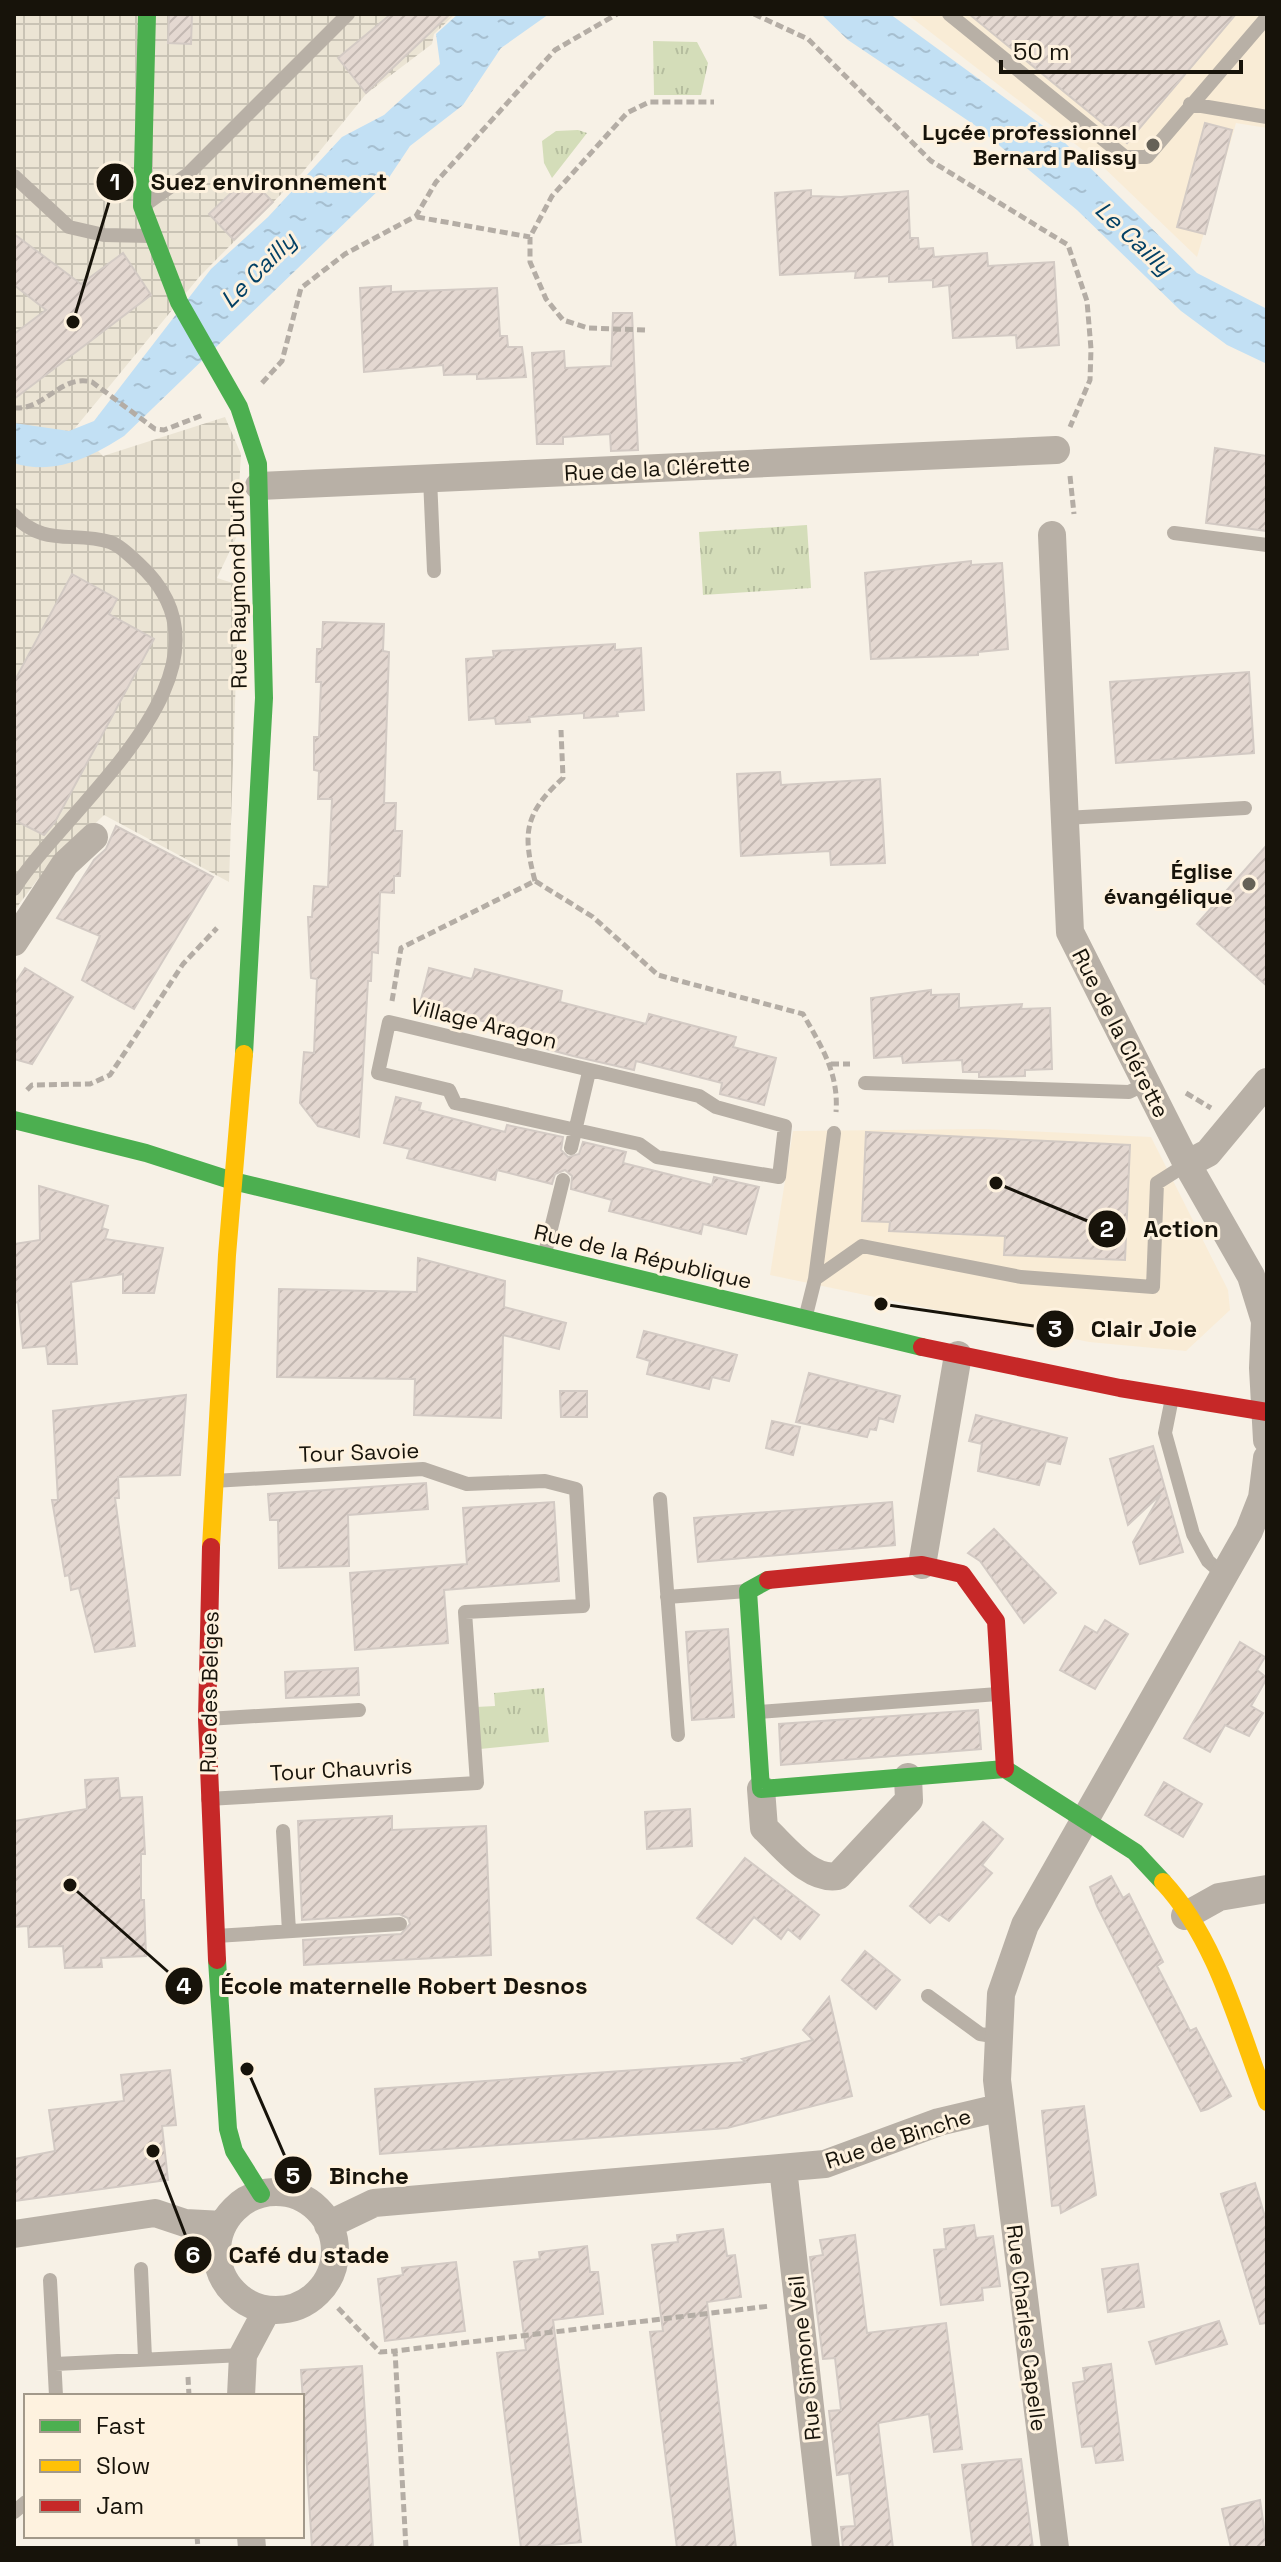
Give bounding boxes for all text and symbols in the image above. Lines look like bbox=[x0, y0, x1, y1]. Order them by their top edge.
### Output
scale bar bbox=[1001, 24, 1241, 74]
text: 50 m bbox=[1013, 36, 1070, 67]
place label: Lycée professionnel Bernard Palissy bbox=[922, 118, 1137, 171]
marker: Lycée professionnel Bernard Palissy bbox=[1144, 136, 1162, 154]
callout: Suez environnement bbox=[95, 158, 403, 206]
text: 1 bbox=[110, 166, 120, 197]
text: Suez environnement bbox=[151, 166, 387, 197]
water label: Le Cailly bbox=[1089, 194, 1180, 283]
water label: Le Cailly bbox=[213, 225, 303, 315]
street label: Rue de la Clérette bbox=[563, 449, 751, 487]
street label: Rue Raymond Duflo bbox=[221, 481, 253, 689]
place label: Église évangélique bbox=[1104, 857, 1233, 910]
marker: Église évangélique bbox=[1240, 875, 1258, 893]
street label: Rue de la Clérette bbox=[1066, 944, 1176, 1122]
street label: Village Aragon bbox=[408, 991, 560, 1055]
callout: Action bbox=[1087, 1205, 1235, 1253]
text: 2 bbox=[1100, 1213, 1114, 1244]
text: Action bbox=[1143, 1213, 1219, 1244]
street label: Rue de la République bbox=[531, 1217, 755, 1295]
callout: Clair Joie bbox=[1035, 1305, 1213, 1353]
text: 3 bbox=[1048, 1313, 1062, 1344]
text: Clair Joie bbox=[1091, 1313, 1197, 1344]
street label: Tour Savoie bbox=[298, 1436, 420, 1468]
street label: Rue des Belges bbox=[194, 1611, 224, 1773]
street label: Tour Chauvris bbox=[269, 1751, 413, 1787]
callout: École maternelle Robert Desnos bbox=[164, 1962, 603, 2010]
text: 4 bbox=[176, 1970, 192, 2001]
text: École maternelle Robert Desnos bbox=[220, 1970, 588, 2001]
street label: Rue de Binche bbox=[821, 2101, 975, 2175]
callout: Binche bbox=[273, 2151, 425, 2199]
text: 5 bbox=[286, 2160, 300, 2191]
text: Binche bbox=[329, 2160, 409, 2191]
street label: Rue Charles Capelle bbox=[1000, 2223, 1054, 2433]
callout: Café du stade bbox=[173, 2231, 406, 2279]
text: 6 bbox=[186, 2239, 200, 2270]
text: Café du stade bbox=[229, 2239, 389, 2270]
street label: Rue Simone Veil bbox=[781, 2274, 827, 2442]
legend bbox=[24, 2394, 304, 2538]
text: Fast bbox=[96, 2410, 146, 2441]
text: Slow bbox=[96, 2450, 150, 2481]
text: Jam bbox=[96, 2490, 144, 2521]

